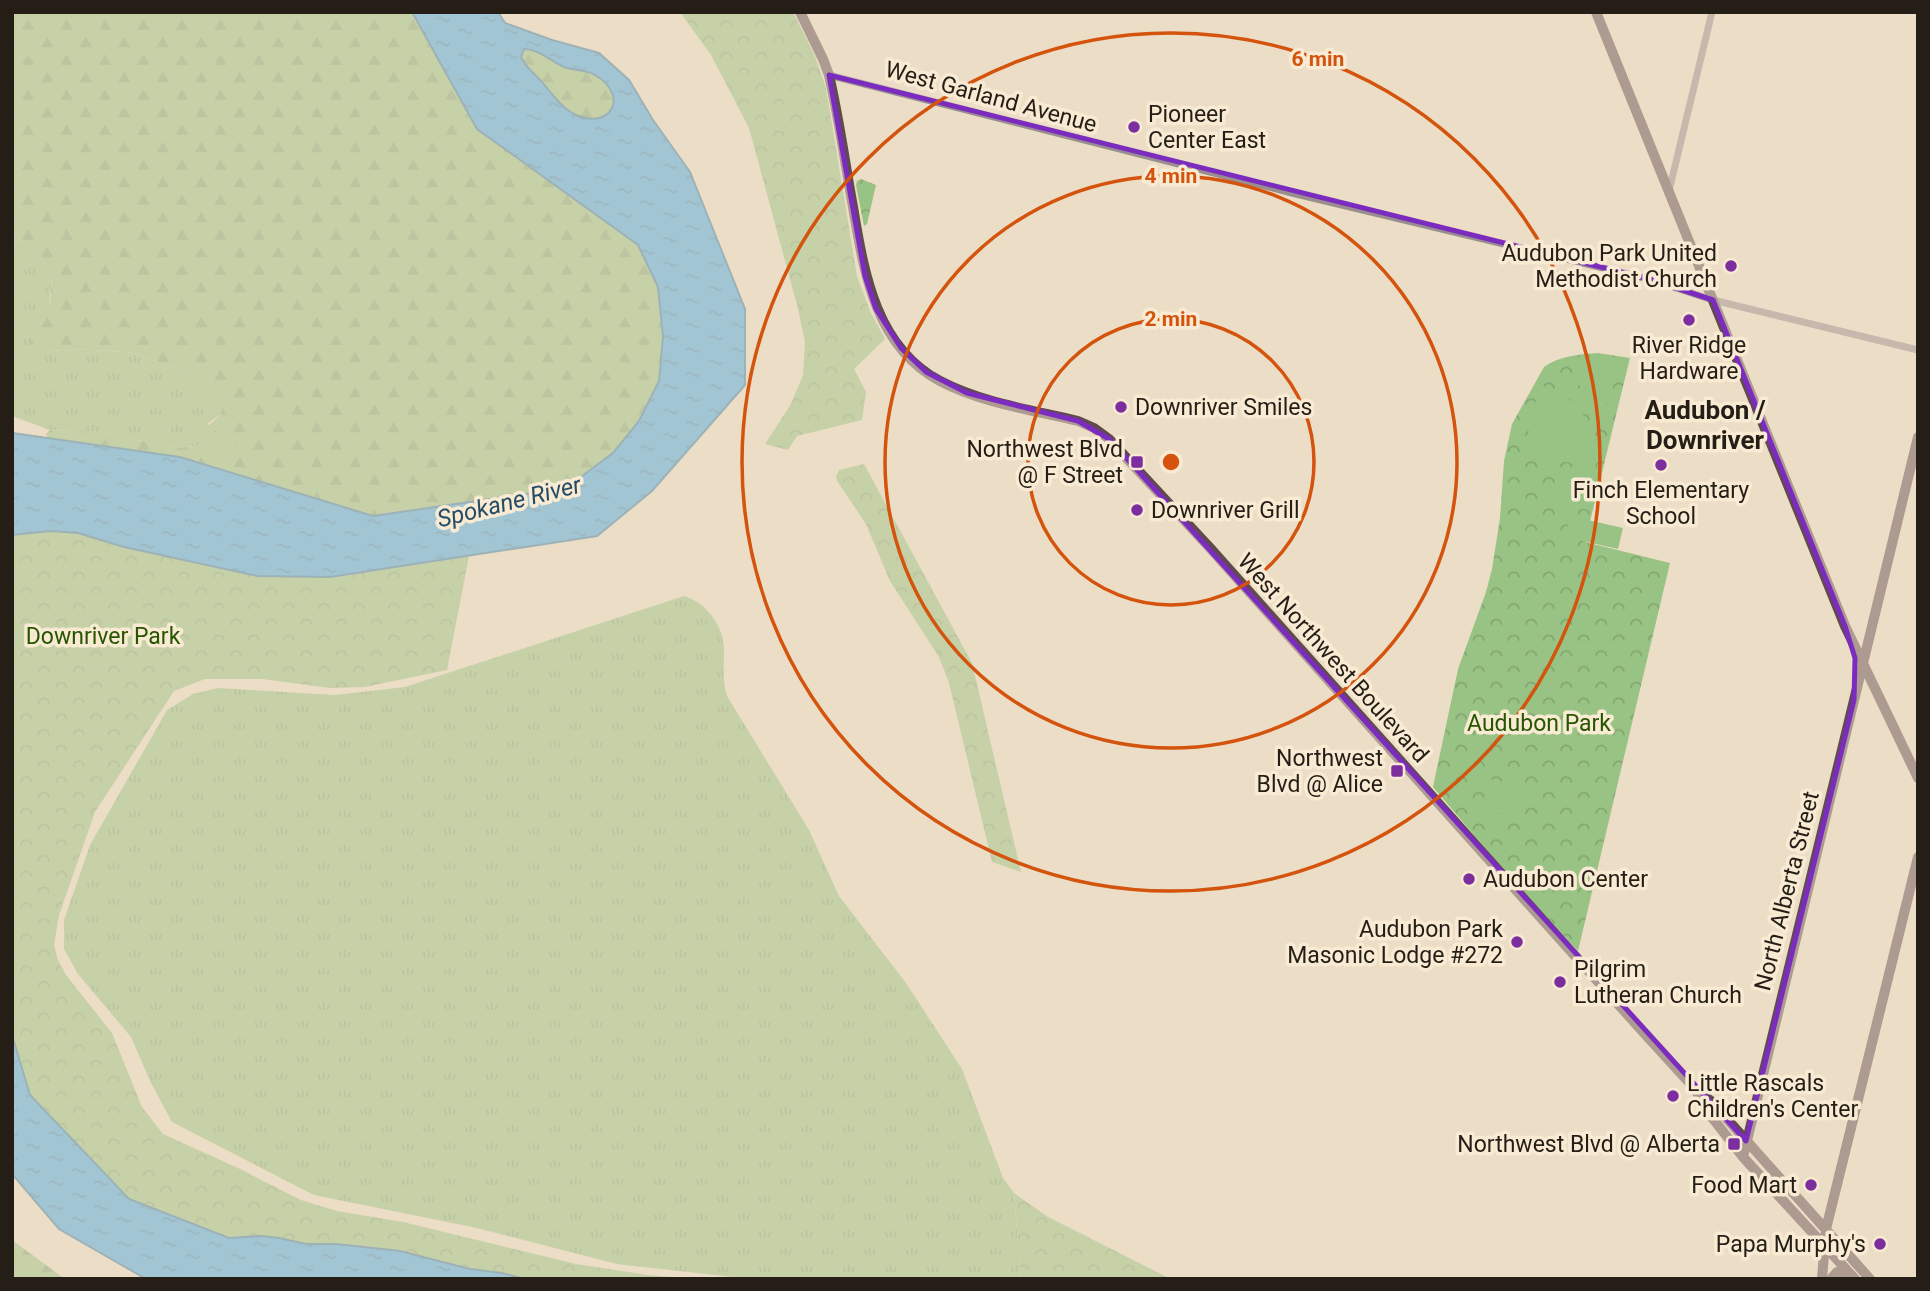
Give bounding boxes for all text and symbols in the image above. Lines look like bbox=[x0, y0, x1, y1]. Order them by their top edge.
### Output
text: 6 min bbox=[1292, 47, 1344, 71]
street label: West Garland Avenue bbox=[882, 56, 1100, 138]
place label: Pioneer Center East bbox=[1148, 101, 1266, 154]
marker: Pioneer Center East bbox=[1126, 119, 1142, 135]
text: 4 min bbox=[1145, 164, 1197, 188]
place label: Audubon Park United Methodist Church bbox=[1501, 240, 1717, 293]
marker: Audubon Park United Methodist Church bbox=[1723, 258, 1739, 274]
text: 2 min bbox=[1145, 307, 1197, 331]
marker: River Ridge Hardware bbox=[1681, 312, 1697, 328]
place label: River Ridge Hardware bbox=[1632, 332, 1746, 385]
place label: Downriver Smiles bbox=[1135, 394, 1312, 421]
district label: Audubon / Downriver bbox=[1644, 395, 1766, 455]
marker: Downriver Smiles bbox=[1113, 399, 1129, 415]
place label: Northwest Blvd @ F Street bbox=[966, 436, 1123, 489]
centre of rings bbox=[1159, 450, 1183, 474]
marker: Northwest Blvd @ F Street bbox=[1129, 454, 1145, 470]
marker: Finch Elementary School bbox=[1653, 457, 1669, 473]
water label: Spokane River bbox=[434, 470, 585, 533]
place label: Finch Elementary School bbox=[1573, 477, 1749, 530]
place label: Downriver Grill bbox=[1151, 497, 1300, 524]
marker: Downriver Grill bbox=[1129, 502, 1145, 518]
street label: West Northwest Boulevard bbox=[1232, 548, 1434, 768]
park label: Downriver Park bbox=[26, 623, 181, 650]
park label: Audubon Park bbox=[1467, 710, 1611, 737]
place label: Northwest Blvd @ Alice bbox=[1257, 745, 1383, 798]
marker: Northwest Blvd @ Alice bbox=[1389, 763, 1405, 779]
street label: North Alberta Street bbox=[1749, 789, 1825, 993]
place label: Audubon Center bbox=[1483, 866, 1648, 893]
marker: Audubon Center bbox=[1461, 871, 1477, 887]
place label: Audubon Park Masonic Lodge #272 bbox=[1287, 916, 1503, 969]
marker: Audubon Park Masonic Lodge #272 bbox=[1509, 934, 1525, 950]
place label: Pilgrim Lutheran Church bbox=[1574, 956, 1742, 1009]
marker: Pilgrim Lutheran Church bbox=[1552, 974, 1568, 990]
place label: Little Rascals Children's Center bbox=[1687, 1070, 1858, 1123]
marker: Little Rascals Children's Center bbox=[1665, 1088, 1681, 1104]
place label: Northwest Blvd @ Alberta bbox=[1457, 1131, 1720, 1158]
marker: Northwest Blvd @ Alberta bbox=[1726, 1136, 1742, 1152]
place label: Food Mart bbox=[1691, 1172, 1797, 1199]
marker: Food Mart bbox=[1803, 1177, 1819, 1193]
place label: Papa Murphy's bbox=[1716, 1231, 1866, 1258]
marker: Papa Murphy's bbox=[1872, 1236, 1888, 1252]

